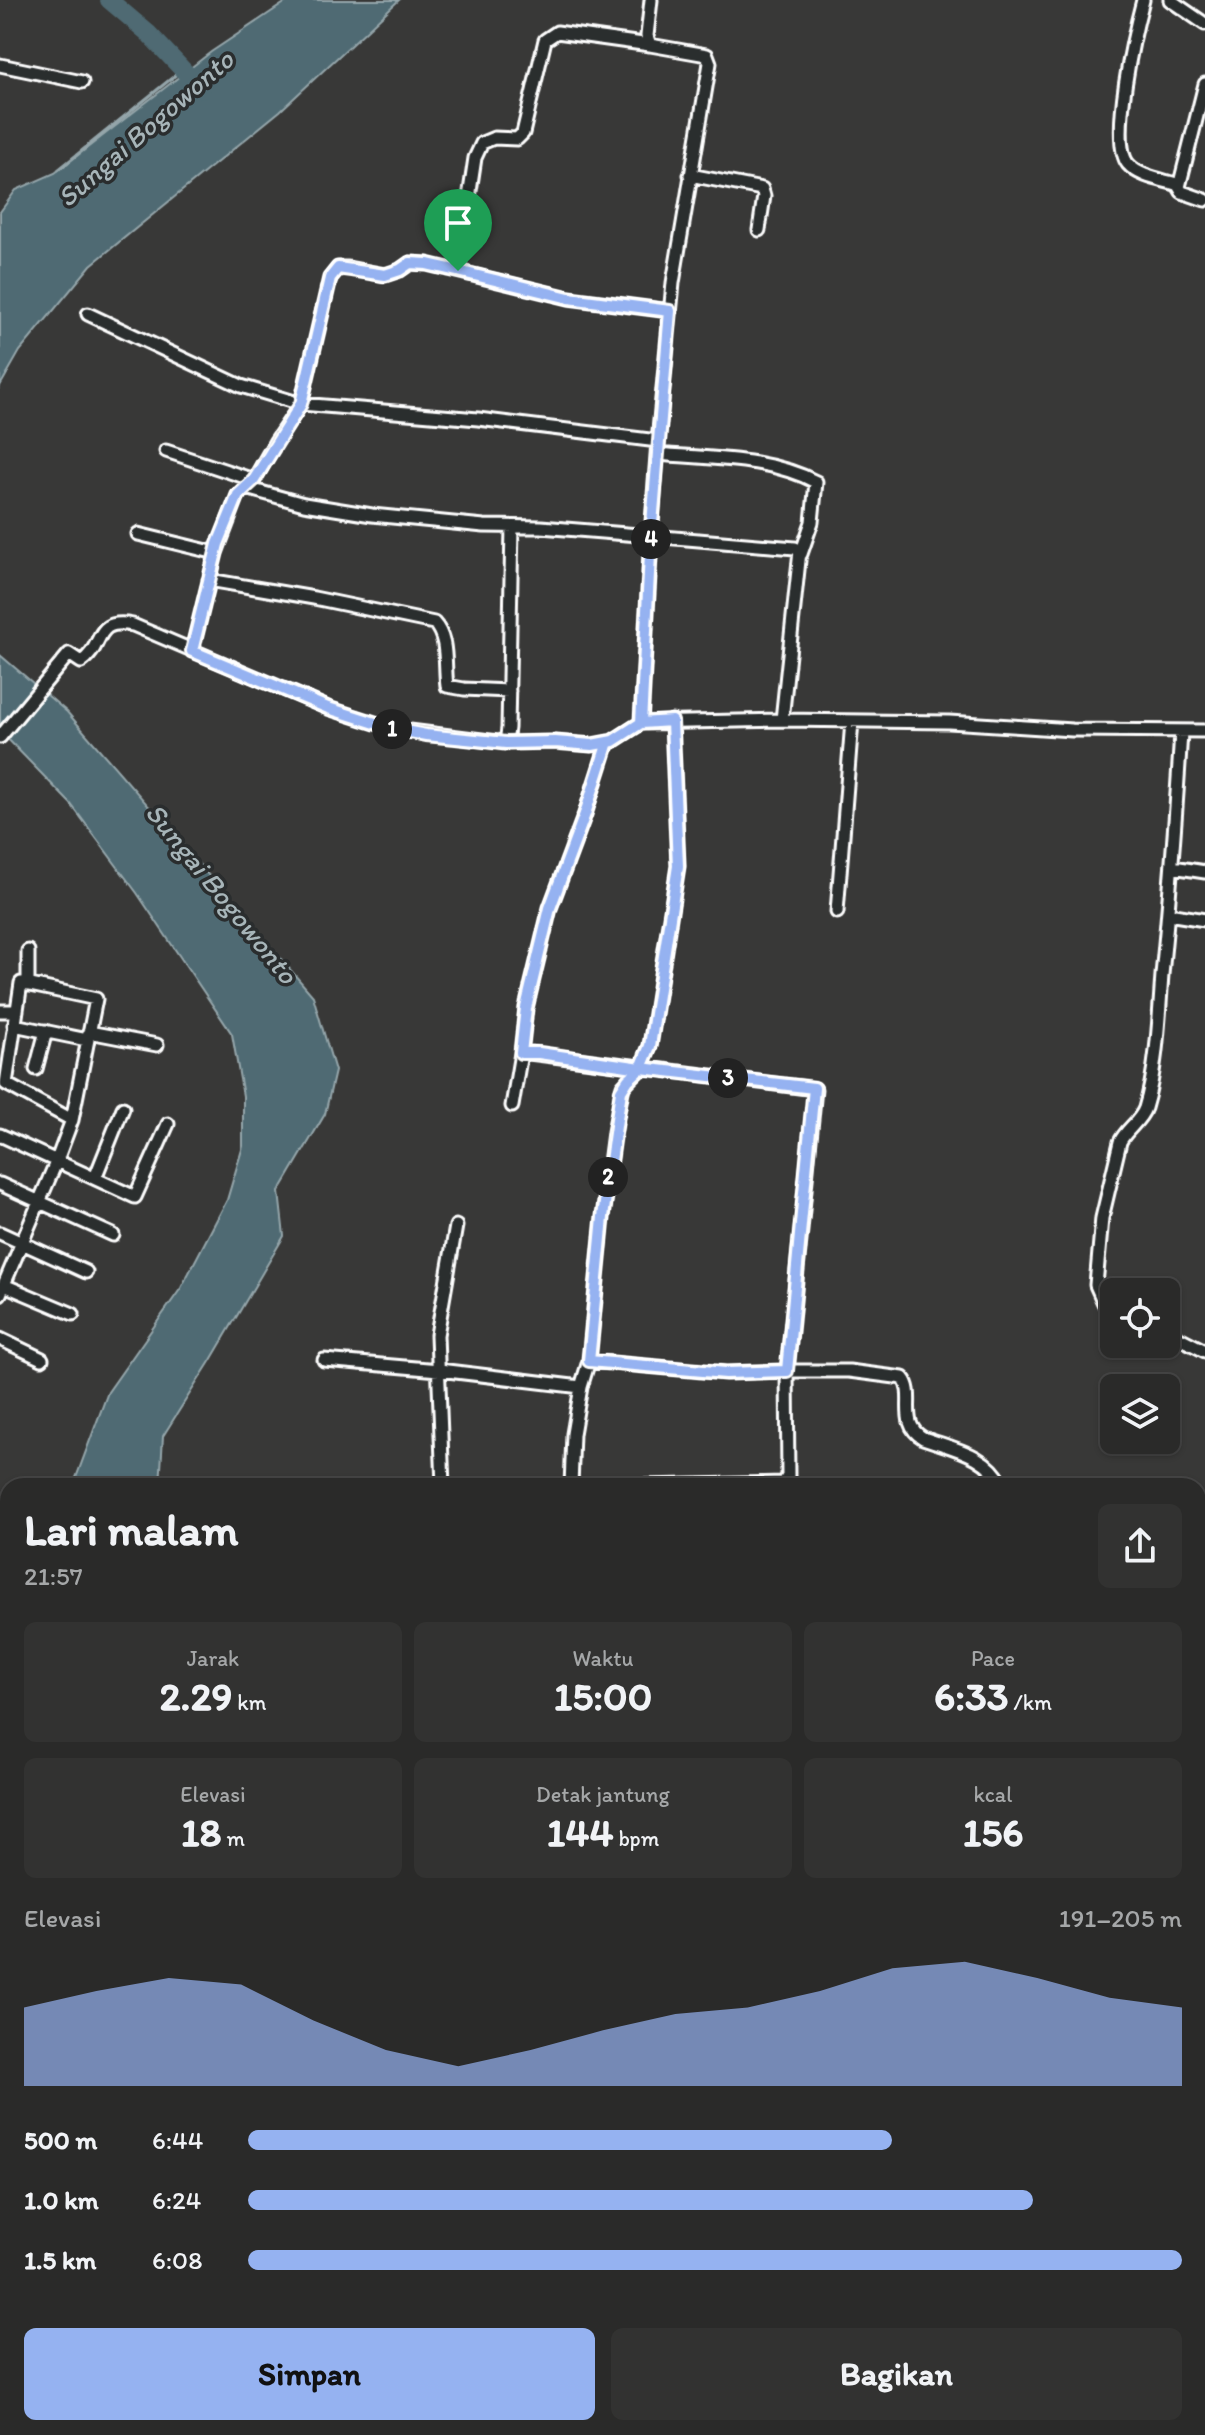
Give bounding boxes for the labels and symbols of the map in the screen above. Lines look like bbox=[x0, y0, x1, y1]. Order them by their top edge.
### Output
water label: Sungai Bogowonto bbox=[50, 42, 241, 214]
pin bbox=[424, 189, 492, 271]
pin: 4 bbox=[631, 519, 671, 559]
pin: 1 bbox=[372, 709, 412, 749]
water label: Sungai Bogowonto bbox=[139, 796, 306, 991]
pin: 3 bbox=[708, 1058, 748, 1098]
pin: 2 bbox=[588, 1157, 628, 1197]

